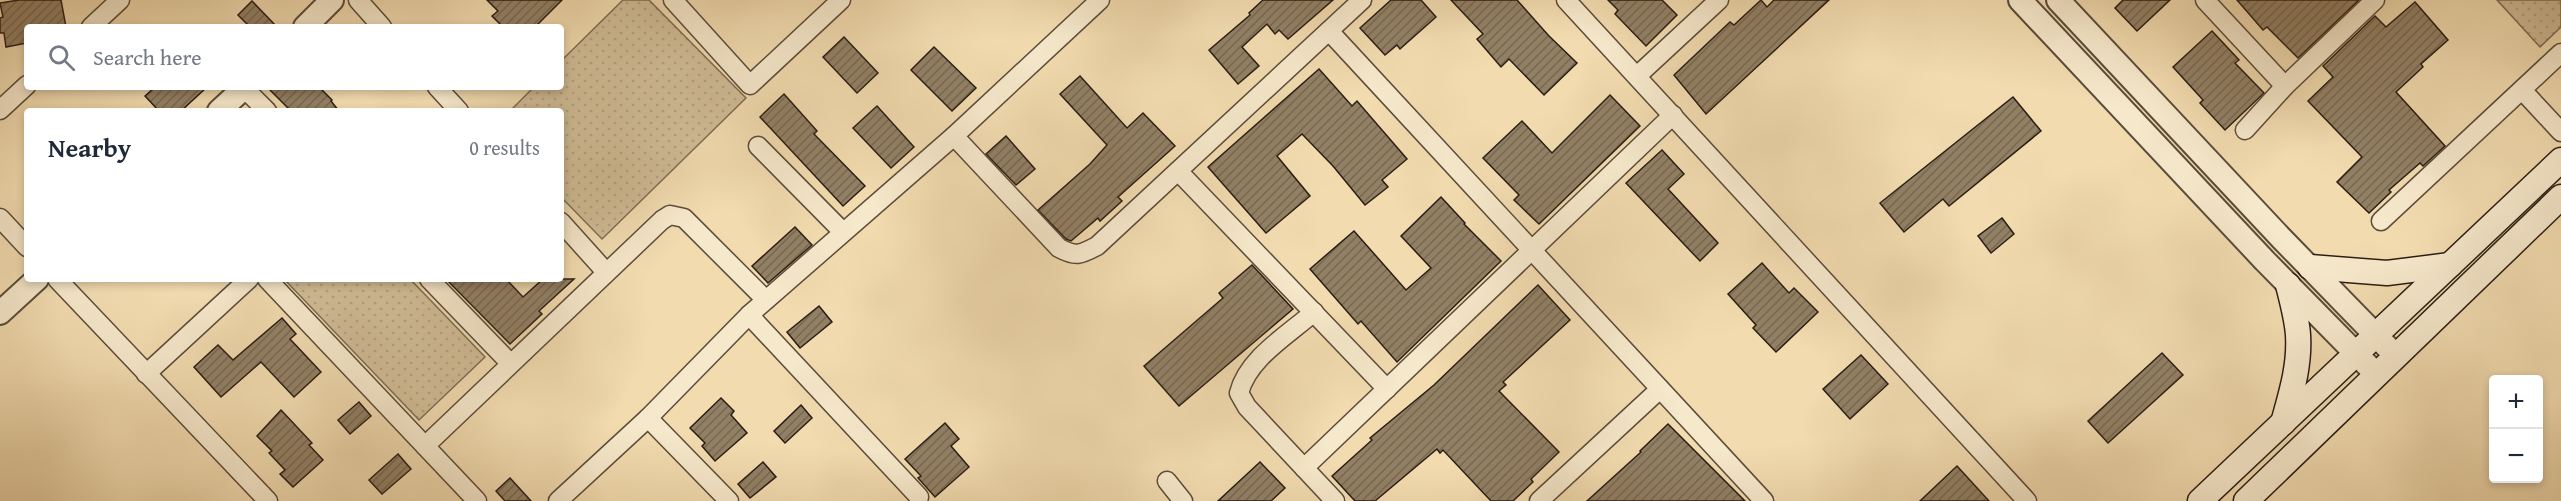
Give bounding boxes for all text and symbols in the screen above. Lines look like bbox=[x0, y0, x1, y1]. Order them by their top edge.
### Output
search box bbox=[24, 24, 564, 90]
icon: search bbox=[45, 41, 78, 74]
text: Search here bbox=[93, 41, 202, 73]
text: Nearby bbox=[48, 128, 131, 167]
text: 0 results bbox=[469, 133, 540, 162]
map controls bbox=[2489, 375, 2543, 483]
button: + bbox=[2489, 375, 2543, 429]
button: − bbox=[2489, 429, 2543, 483]

